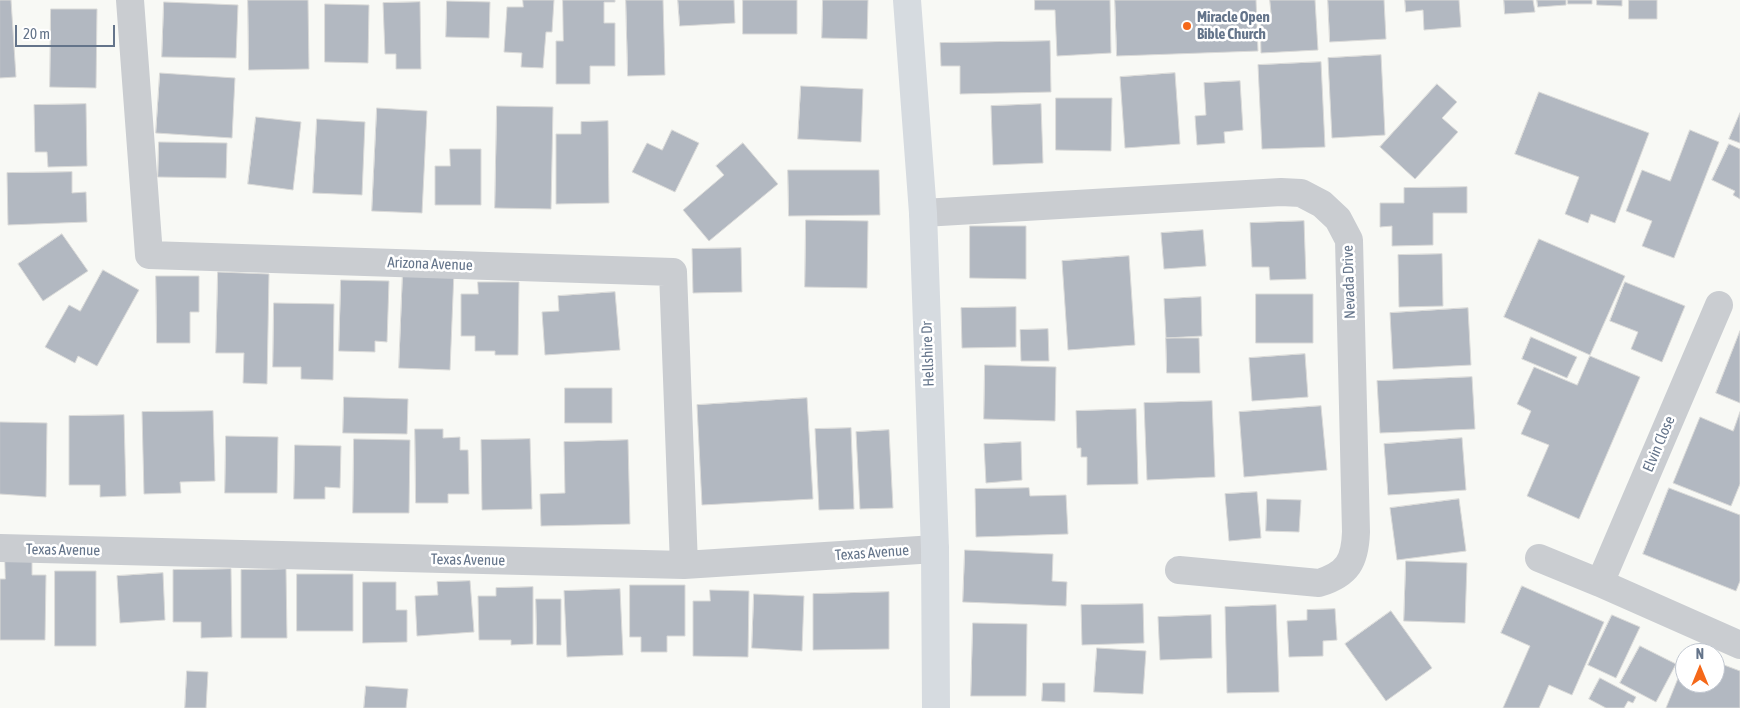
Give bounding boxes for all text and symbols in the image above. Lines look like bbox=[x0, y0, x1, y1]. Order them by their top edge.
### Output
place label: Miracle Open Bible Church bbox=[1197, 8, 1270, 43]
scale bar bbox=[18, 15, 118, 47]
marker: Miracle Open Bible Church bbox=[1181, 20, 1193, 32]
text: 20 m bbox=[23, 25, 50, 42]
street label: Nevada Drive bbox=[1339, 245, 1359, 319]
street label: Arizona Avenue bbox=[387, 254, 473, 274]
street label: Hellshire Dr bbox=[918, 321, 938, 387]
street label: Elvin Close bbox=[1639, 413, 1679, 475]
street label: Texas Avenue bbox=[26, 540, 100, 560]
street label: Texas Avenue bbox=[834, 541, 910, 565]
street label: Texas Avenue bbox=[431, 550, 505, 570]
north arrow bbox=[1675, 643, 1725, 693]
text: N bbox=[1696, 646, 1704, 662]

